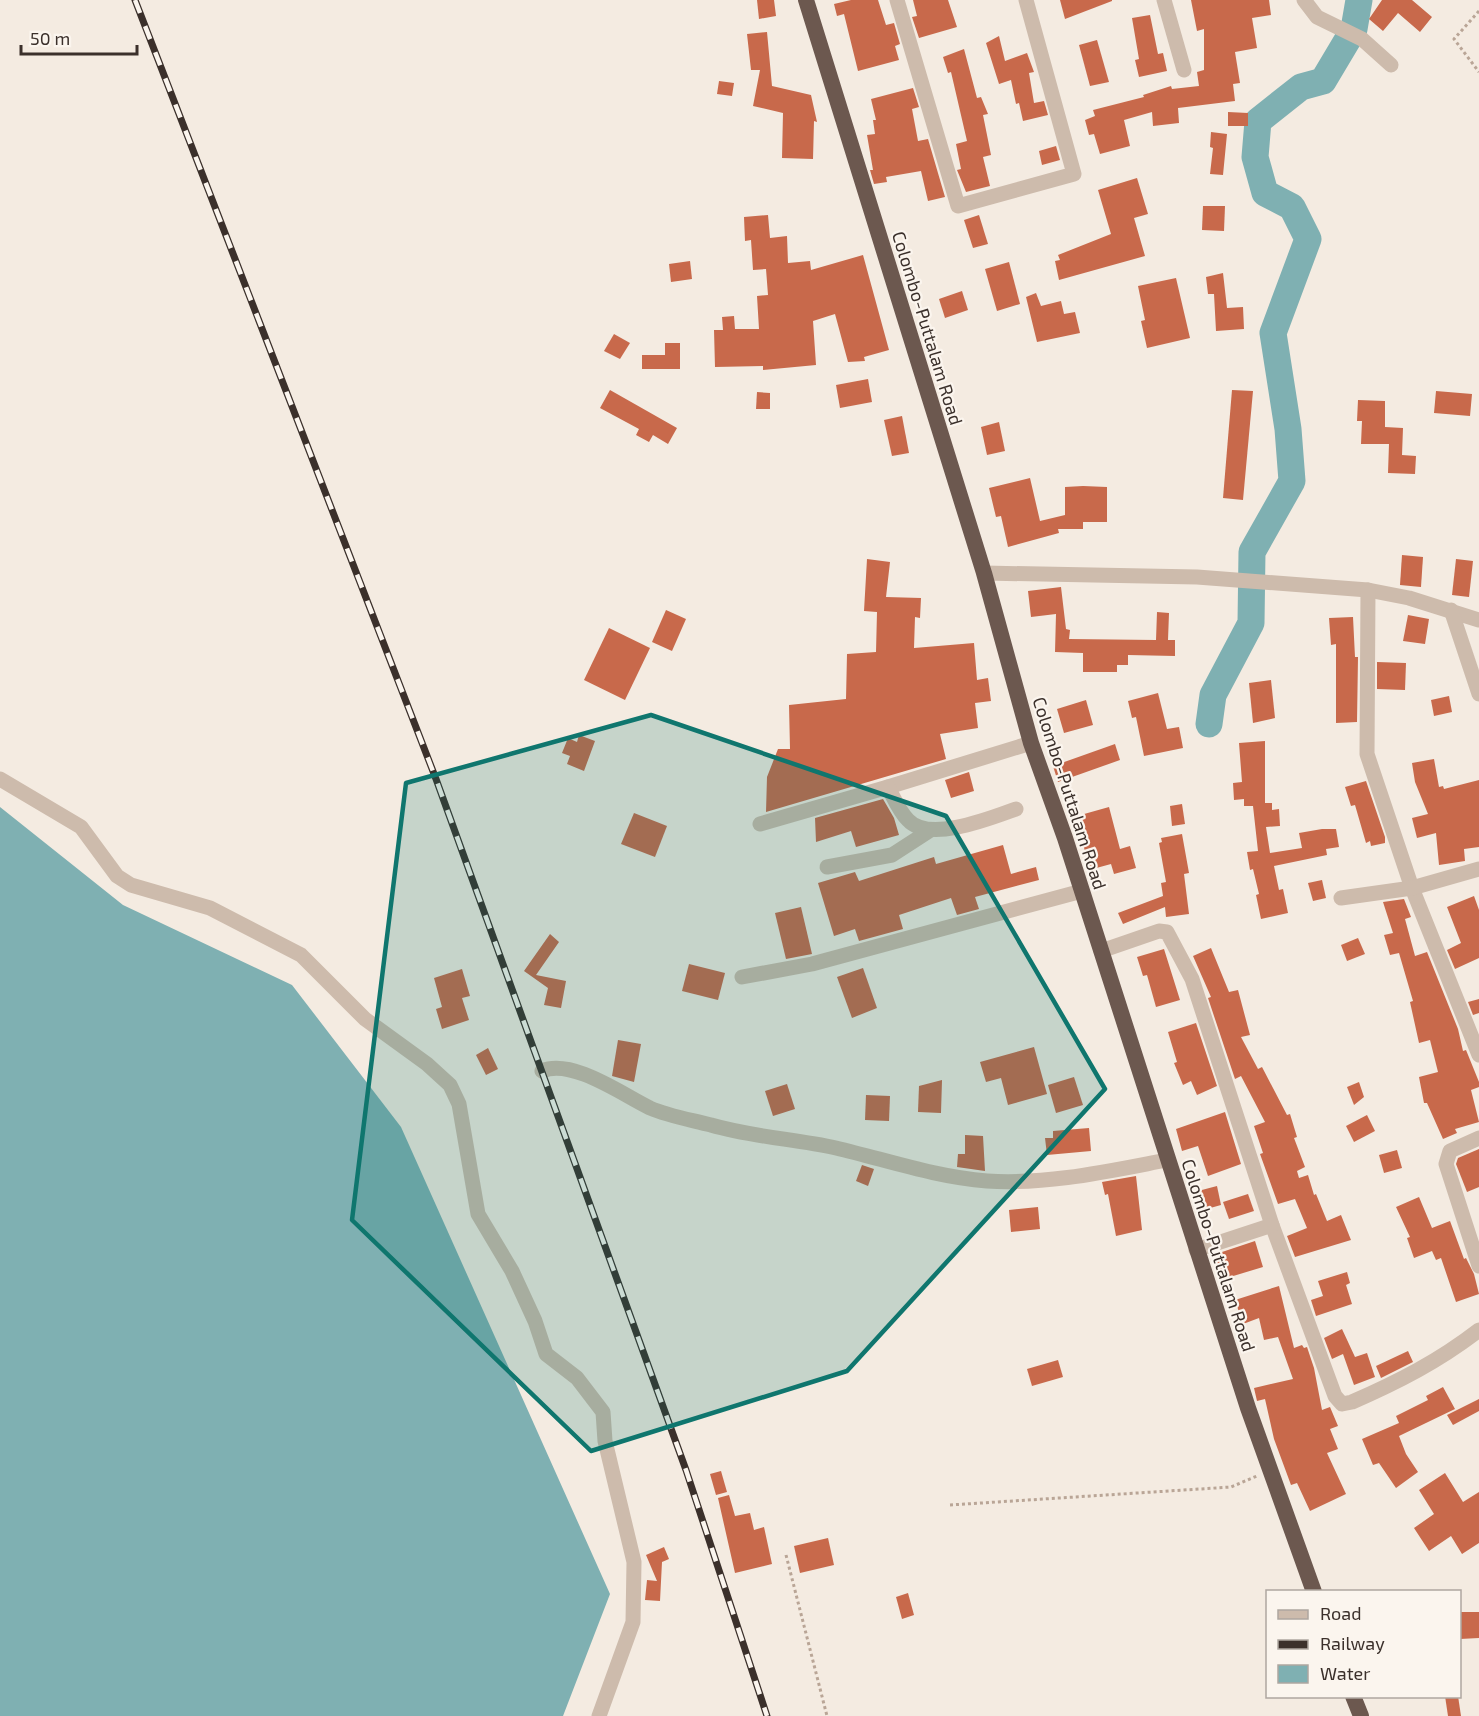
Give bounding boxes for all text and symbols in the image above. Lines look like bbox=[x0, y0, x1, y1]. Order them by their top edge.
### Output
scale bar bbox=[21, 18, 136, 56]
text: 50 m bbox=[30, 27, 70, 49]
street label: Colombo-Puttalam Road bbox=[888, 229, 968, 427]
street label: Colombo-Puttalam Road bbox=[1028, 694, 1112, 892]
street label: Colombo-Puttalam Road bbox=[1177, 1156, 1261, 1354]
legend bbox=[1266, 1590, 1461, 1698]
text: Road bbox=[1320, 1602, 1361, 1624]
text: Railway bbox=[1320, 1632, 1385, 1654]
text: Water bbox=[1320, 1662, 1370, 1684]

